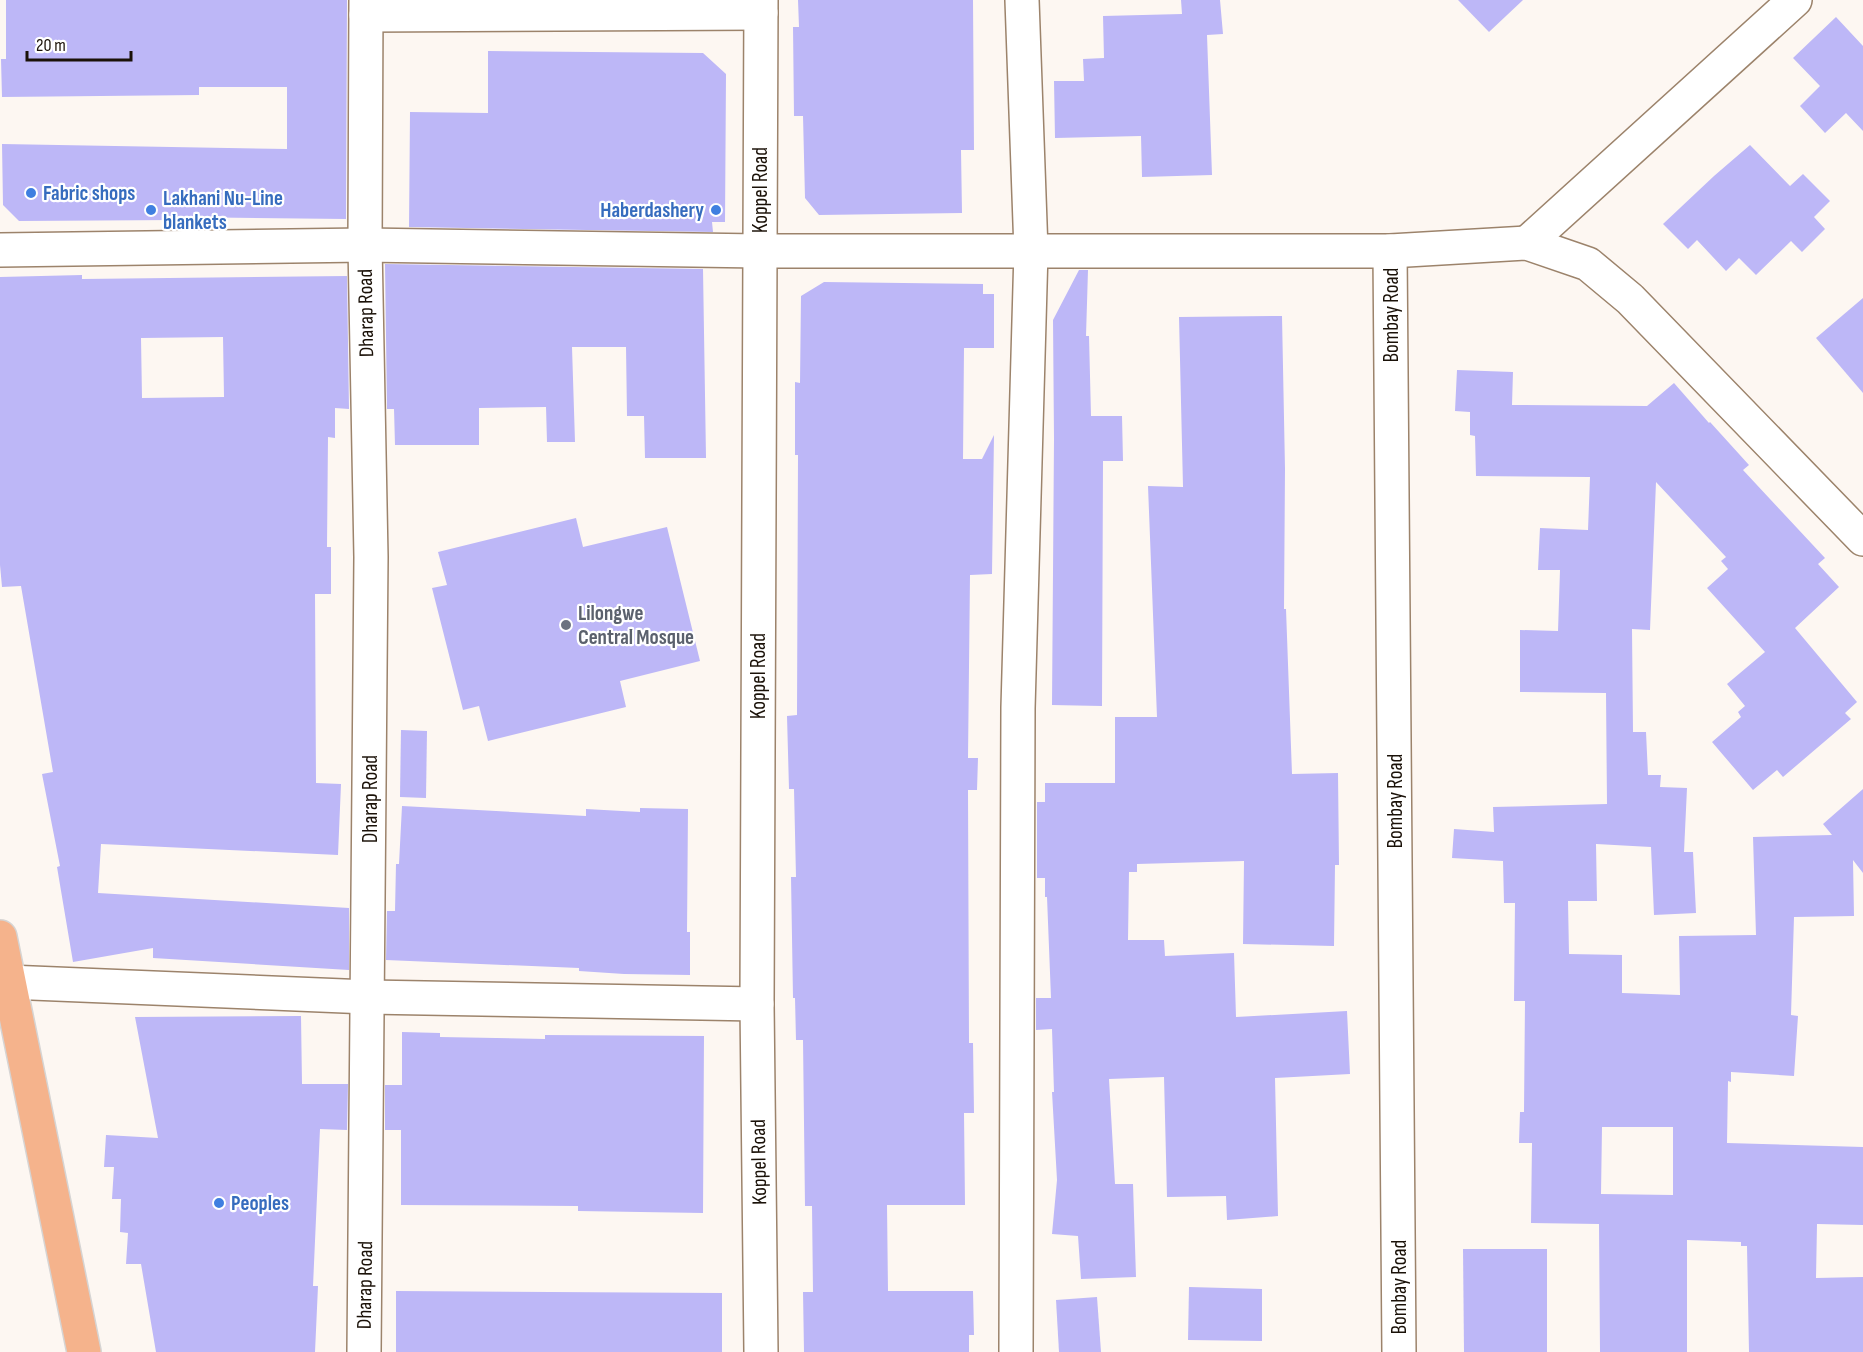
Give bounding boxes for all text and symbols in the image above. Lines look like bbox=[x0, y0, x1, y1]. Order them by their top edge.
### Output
scale bar bbox=[27, 24, 130, 62]
text: 20 m bbox=[36, 35, 66, 56]
street label: Koppel Road bbox=[748, 147, 773, 233]
place label: Fabric shops bbox=[43, 181, 135, 206]
marker: Fabric shops bbox=[24, 186, 38, 200]
place label: Lakhani Nu-Line blankets bbox=[163, 186, 283, 235]
place label: Haberdashery bbox=[600, 198, 704, 223]
marker: Lakhani Nu-Line blankets bbox=[144, 203, 158, 217]
marker: Haberdashery bbox=[709, 203, 723, 217]
street label: Bombay Road bbox=[1379, 268, 1404, 362]
street label: Dharap Road bbox=[353, 269, 379, 357]
place label: Lilongwe Central Mosque bbox=[578, 601, 694, 650]
marker: Lilongwe Central Mosque bbox=[559, 618, 573, 632]
street label: Koppel Road bbox=[746, 633, 771, 719]
street label: Bombay Road bbox=[1383, 754, 1408, 848]
street label: Dharap Road bbox=[358, 755, 383, 843]
street label: Koppel Road bbox=[746, 1119, 772, 1205]
place label: Peoples bbox=[231, 1191, 289, 1216]
marker: Peoples bbox=[212, 1196, 226, 1210]
street label: Bombay Road bbox=[1387, 1240, 1412, 1334]
street label: Dharap Road bbox=[352, 1241, 378, 1329]

